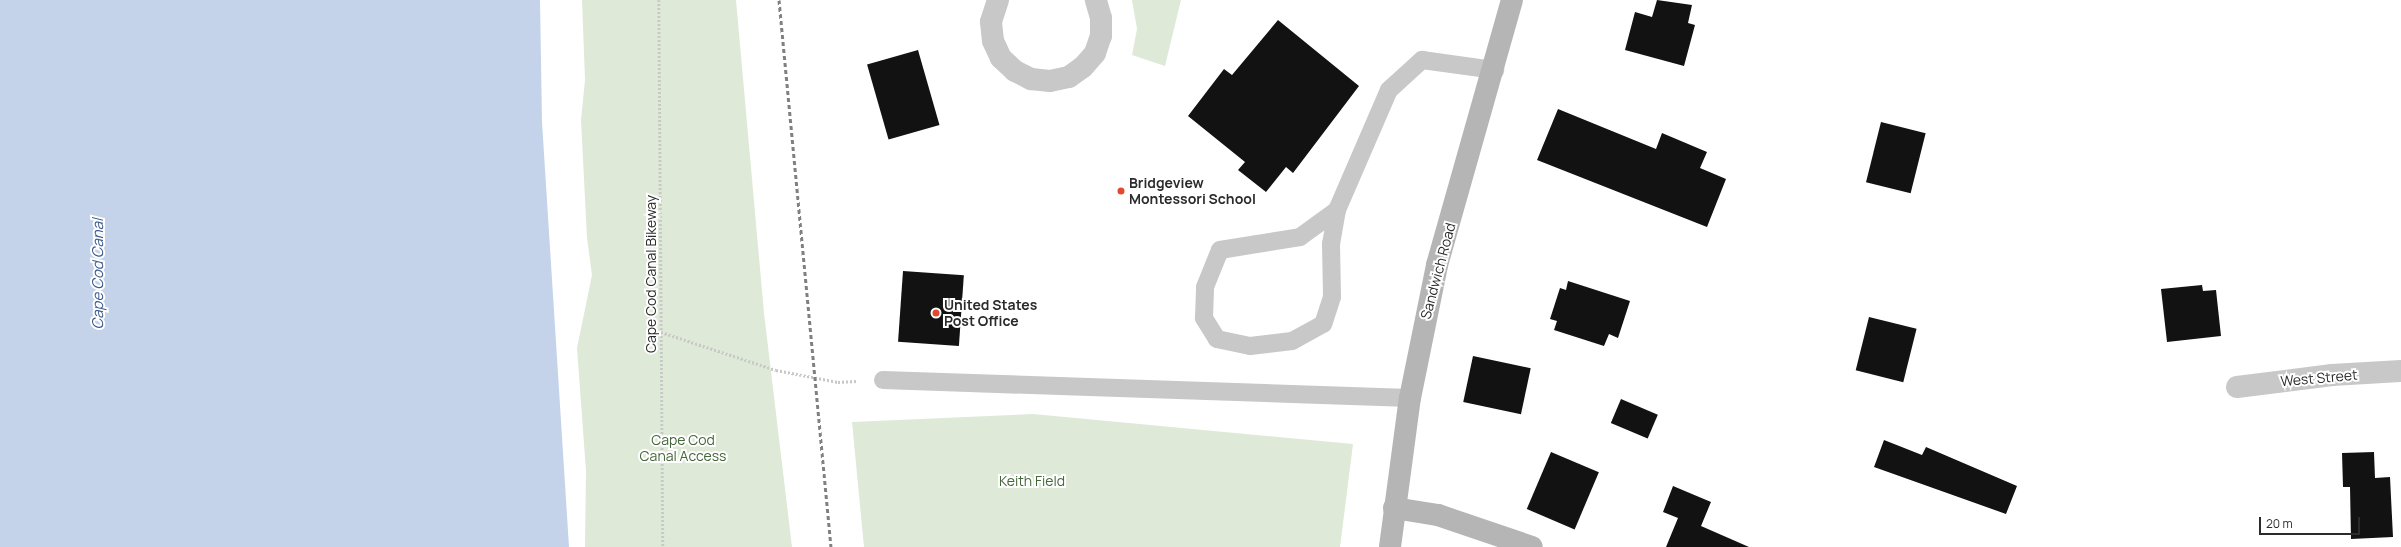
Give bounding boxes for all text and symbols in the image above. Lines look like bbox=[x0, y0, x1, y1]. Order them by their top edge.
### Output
place label: Bridgeview Montessori School bbox=[1129, 175, 1256, 208]
marker: Bridgeview Montessori School bbox=[1116, 186, 1126, 196]
street label: Cape Cod Canal Bikeway bbox=[643, 195, 659, 353]
water label: Cape Cod Canal bbox=[89, 218, 107, 330]
street label: Sandwich Road bbox=[1417, 221, 1459, 321]
place label: United States Post Office bbox=[944, 297, 1037, 330]
marker: United States Post Office bbox=[931, 308, 941, 318]
street label: West Street bbox=[2280, 366, 2358, 390]
park label: Cape Cod Canal Access bbox=[640, 432, 726, 464]
park label: Keith Field bbox=[999, 473, 1065, 489]
scale bar bbox=[2261, 509, 2362, 535]
text: 20 m bbox=[2266, 515, 2293, 532]

